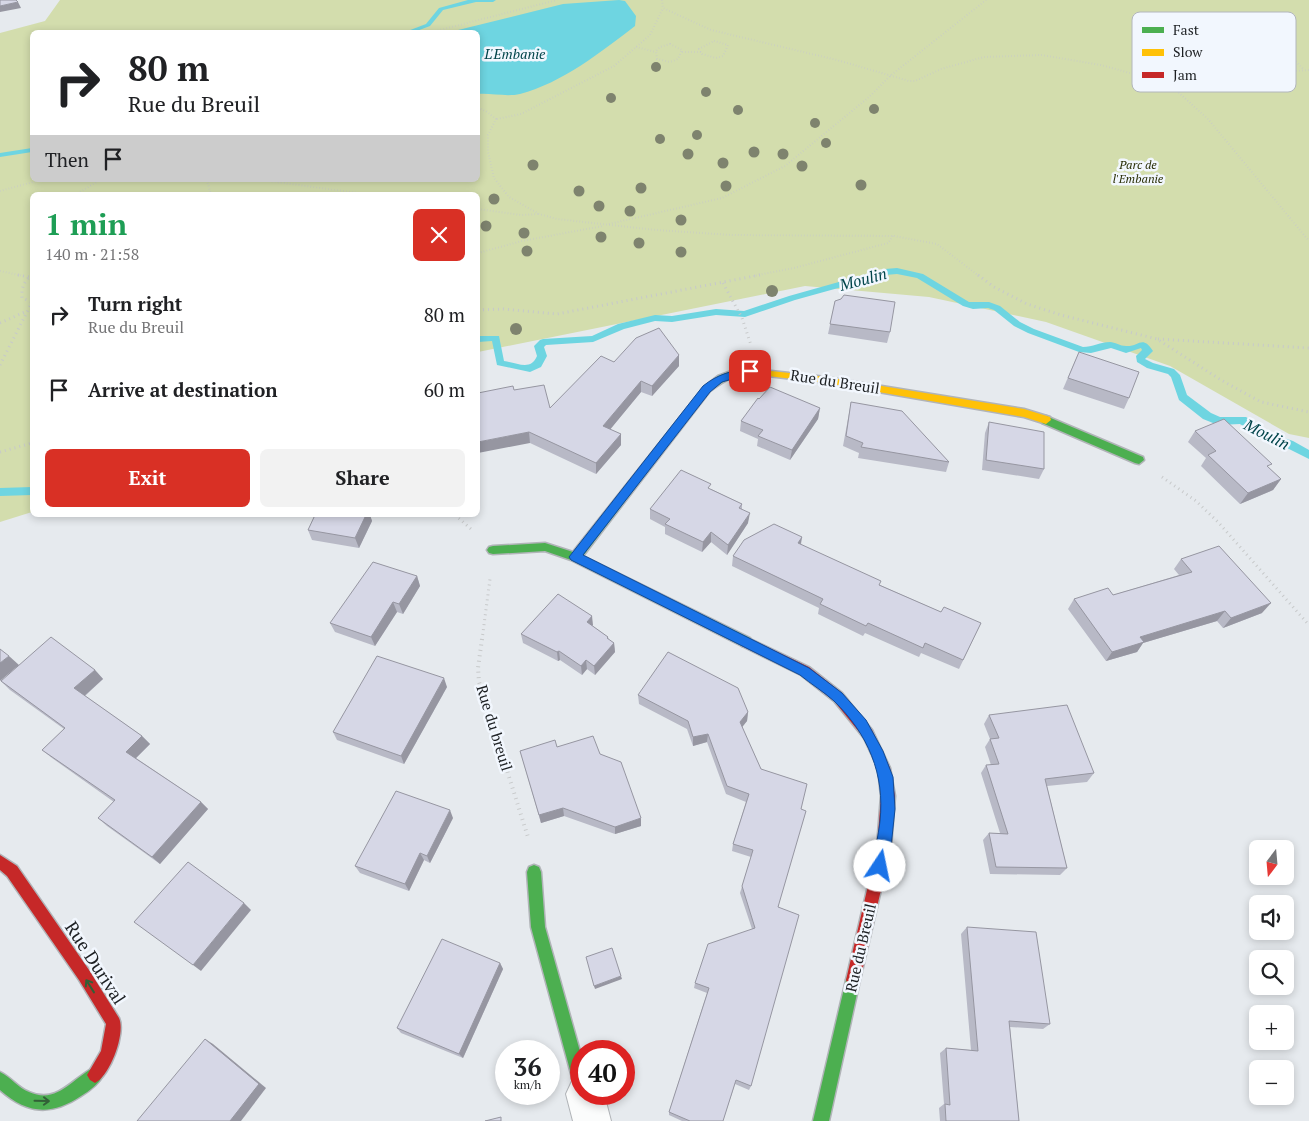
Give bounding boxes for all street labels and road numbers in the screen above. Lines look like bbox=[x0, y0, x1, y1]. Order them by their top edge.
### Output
street label: Rue du Breuil bbox=[789, 364, 881, 398]
street label: Rue du breuil bbox=[472, 682, 518, 773]
street label: Rue du Breuil bbox=[840, 902, 880, 994]
street label: Rue Durival bbox=[60, 916, 132, 1009]

